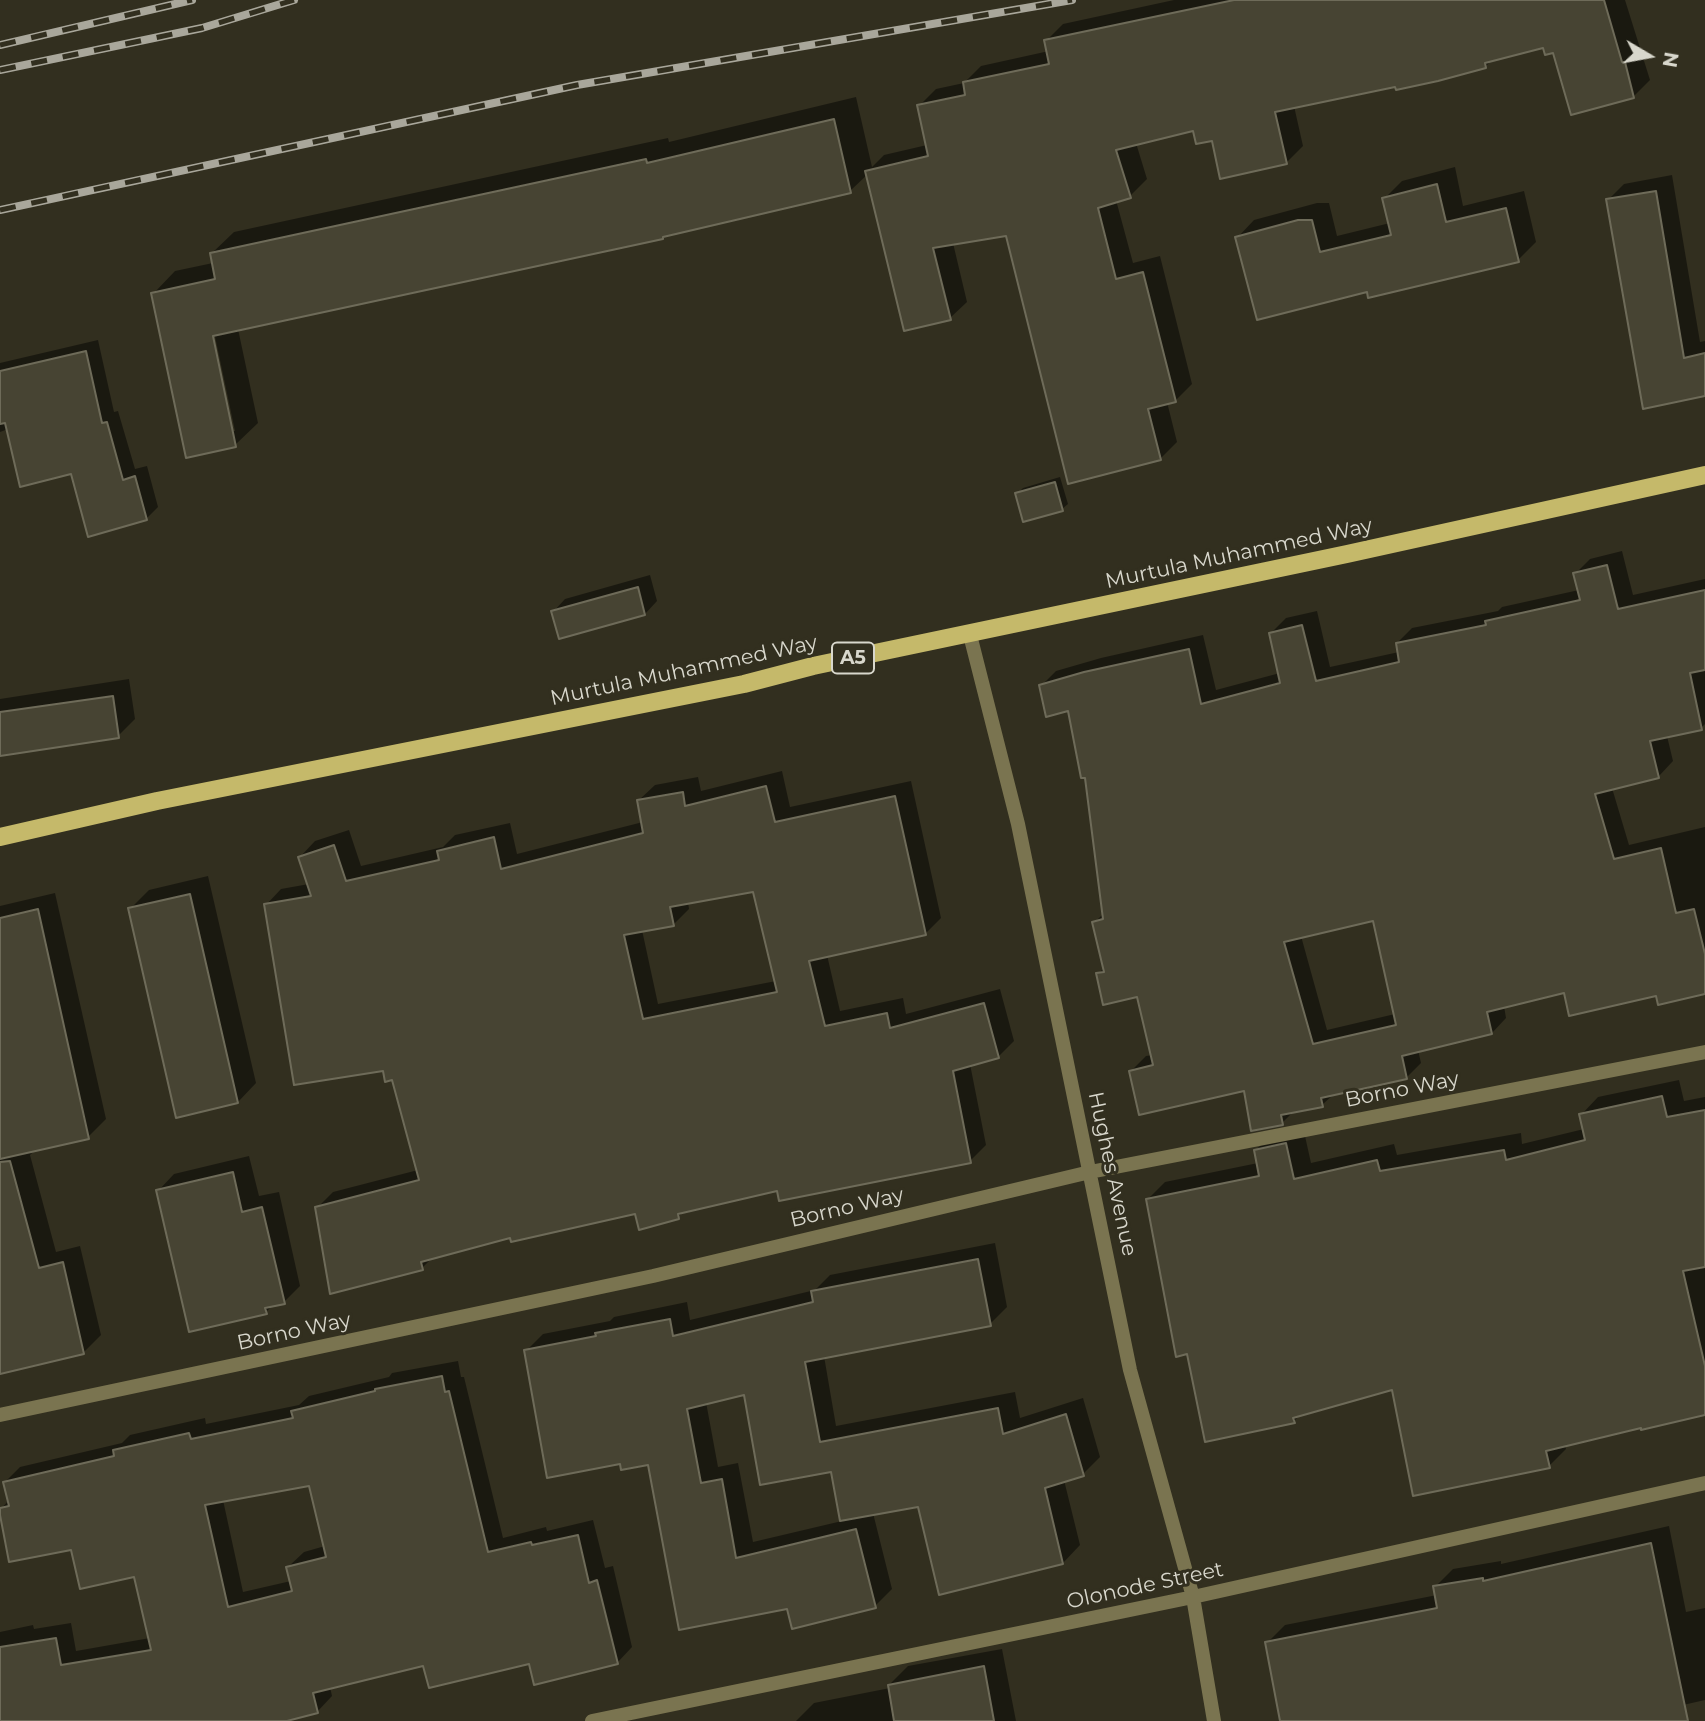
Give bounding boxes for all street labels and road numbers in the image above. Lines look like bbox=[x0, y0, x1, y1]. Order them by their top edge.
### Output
street label: Murtula Muhammed Way bbox=[1103, 513, 1375, 595]
street label: Murtula Muhammed Way bbox=[548, 630, 820, 712]
road number: A5 bbox=[832, 642, 874, 674]
street label: Borno Way bbox=[1343, 1067, 1461, 1113]
street label: Hughes Avenue bbox=[1082, 1089, 1142, 1259]
street label: Borno Way bbox=[788, 1183, 906, 1233]
street label: Borno Way bbox=[235, 1308, 353, 1356]
street label: Olonode Street bbox=[1064, 1557, 1226, 1615]

